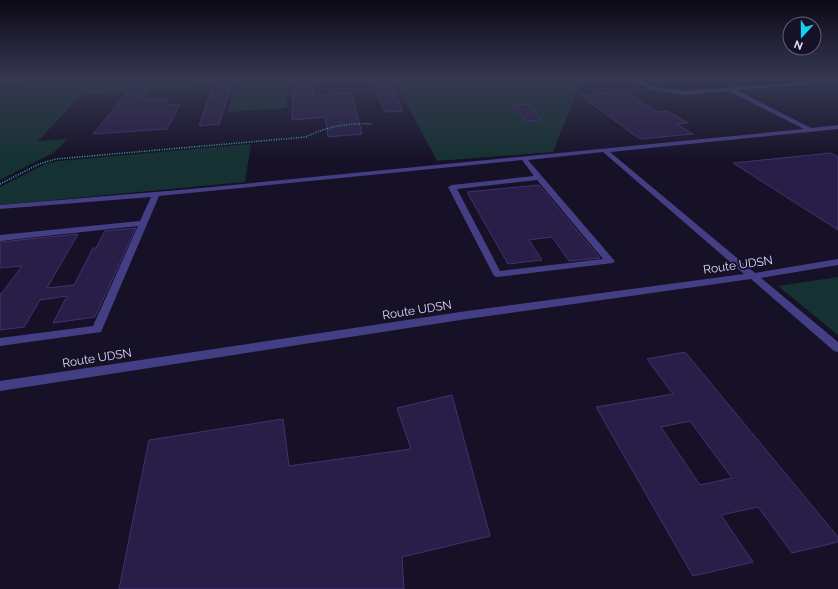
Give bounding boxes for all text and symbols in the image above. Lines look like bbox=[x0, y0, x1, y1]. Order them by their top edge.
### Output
north arrow bbox=[782, 16, 822, 56]
text: N bbox=[792, 37, 805, 52]
street label: Route UDSN bbox=[702, 253, 774, 277]
street label: Route UDSN bbox=[381, 298, 453, 322]
street label: Route UDSN bbox=[61, 346, 133, 370]

